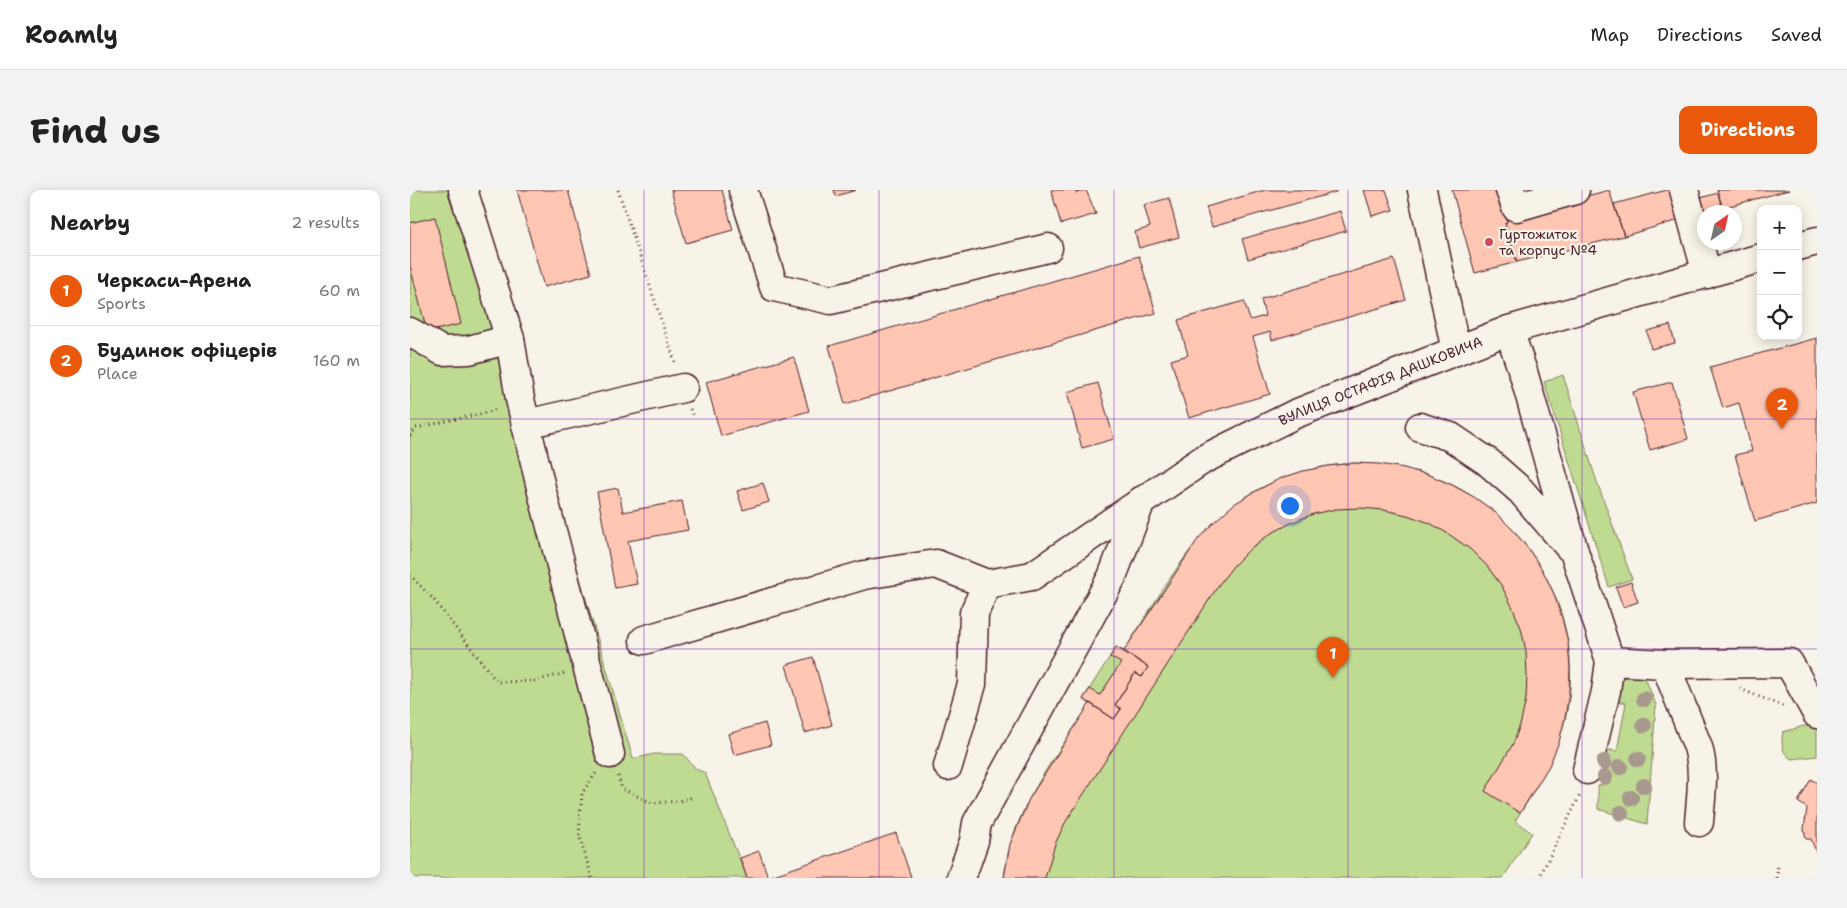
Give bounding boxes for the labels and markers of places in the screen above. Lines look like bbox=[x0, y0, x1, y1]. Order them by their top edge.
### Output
place label: Гуртожиток та корпус №4 bbox=[1499, 225, 1597, 259]
marker: Гуртожиток та корпус №4 bbox=[1483, 236, 1495, 248]
pin: 2 bbox=[1766, 388, 1798, 429]
pin: 1 bbox=[1317, 637, 1349, 678]

